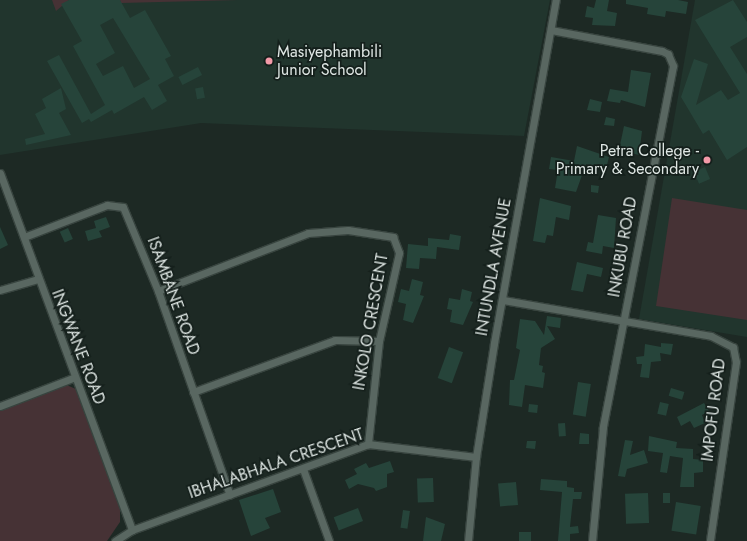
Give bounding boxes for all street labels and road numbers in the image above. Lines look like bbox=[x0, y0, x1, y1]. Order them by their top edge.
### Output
street label: INKUBU ROAD bbox=[605, 195, 641, 299]
street label: INTUNDLA AVENUE bbox=[472, 197, 516, 337]
street label: ISAMBANE ROAD bbox=[143, 234, 203, 358]
street label: INKOLO CRESCENT bbox=[350, 252, 392, 392]
street label: INGWANE ROAD bbox=[47, 287, 109, 407]
street label: IMPOFU ROAD bbox=[698, 357, 730, 463]
street label: IBHALABHALA CRESCENT bbox=[186, 425, 366, 503]

